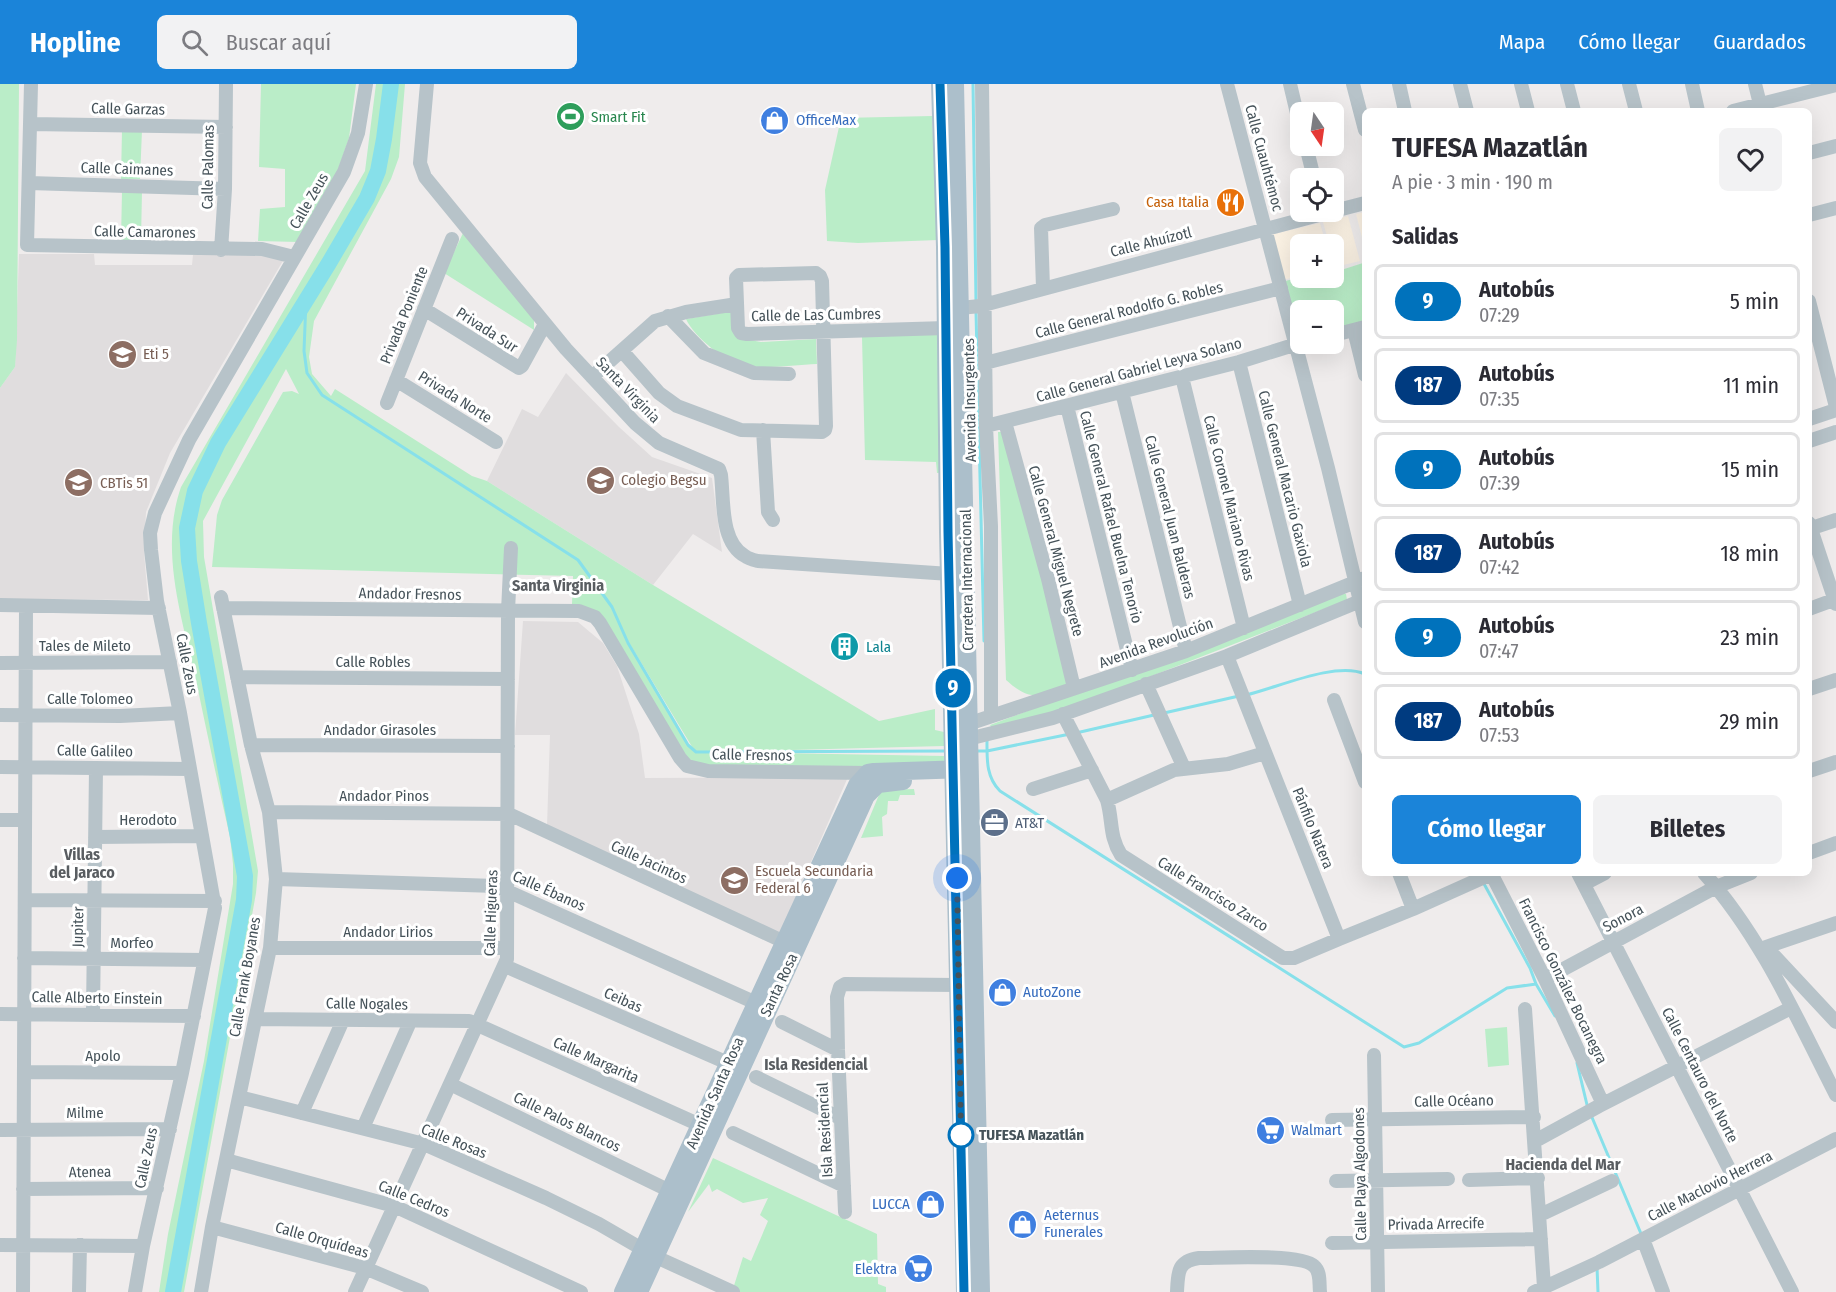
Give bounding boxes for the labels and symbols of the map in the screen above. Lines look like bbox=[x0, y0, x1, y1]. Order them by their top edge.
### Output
street label: Calle Garzas bbox=[91, 99, 165, 119]
sports icon: Smart Fit bbox=[554, 101, 586, 133]
north arrow bbox=[1290, 102, 1344, 156]
street label: Calle Cuauhtémoc bbox=[1241, 103, 1287, 214]
shop icon: OfficeMax bbox=[759, 104, 791, 136]
place label: Smart Fit bbox=[591, 108, 646, 126]
place label: OfficeMax bbox=[796, 111, 856, 129]
street label: Calle Palomas bbox=[198, 125, 218, 209]
street label: Calle Caimanes bbox=[80, 158, 174, 180]
street label: Calle Zeus bbox=[286, 170, 332, 232]
restaurant icon: Casa Italia bbox=[1214, 186, 1246, 218]
place label: Casa Italia bbox=[1146, 193, 1209, 211]
street label: Calle Camarones bbox=[94, 222, 196, 242]
street label: Calle Ahuízotl bbox=[1108, 223, 1194, 261]
street label: Privada Poniente bbox=[376, 264, 432, 366]
street label: Calle General Rodolfo G. Robles bbox=[1033, 278, 1225, 342]
street label: Privada Sur bbox=[453, 303, 522, 357]
street label: Calle de Las Cumbres bbox=[751, 305, 881, 325]
street label: Calle General Gabriel Leyva Solano bbox=[1034, 334, 1244, 406]
school or university icon: Eti 5 bbox=[106, 338, 138, 370]
street label: Avenida Insurgentes bbox=[960, 338, 980, 462]
place label: Eti 5 bbox=[143, 345, 169, 363]
street label: Santa Virginia bbox=[592, 353, 664, 427]
street label: Privada Norte bbox=[415, 367, 495, 427]
street label: Calle General Macario Gaxiola bbox=[1254, 389, 1316, 569]
street label: Calle General Rafael Buelna Tenorio bbox=[1076, 409, 1146, 625]
street label: Calle Coronel Mariano Rivas bbox=[1200, 413, 1258, 583]
street label: Calle General Juan Balderas bbox=[1141, 433, 1199, 601]
school or university icon: Colegio Begsu bbox=[584, 464, 616, 496]
street label: Calle General Miguel Negrete bbox=[1025, 464, 1087, 638]
school or university icon: CBTis 51 bbox=[63, 467, 95, 499]
place label: Colegio Begsu bbox=[621, 471, 707, 489]
place label: CBTis 51 bbox=[100, 474, 148, 492]
street label: Carretera Internacional bbox=[957, 509, 977, 651]
district label: Santa Virginia bbox=[512, 576, 604, 595]
street label: Andador Fresnos bbox=[358, 584, 462, 604]
street label: Avenida Revolución bbox=[1096, 614, 1216, 672]
building icon: Lala bbox=[829, 631, 861, 663]
street label: Calle Zeus bbox=[172, 632, 202, 696]
street label: Tales de Mileto bbox=[39, 637, 131, 655]
place label: Lala bbox=[866, 638, 891, 656]
street label: Calle Robles bbox=[336, 653, 410, 671]
line badge: 9 bbox=[934, 668, 972, 708]
street label: Calle Tolomeo bbox=[47, 690, 133, 708]
street label: Andador Girasoles bbox=[324, 721, 436, 739]
street label: Calle Galileo bbox=[57, 741, 133, 761]
street label: Calle Fresnos bbox=[712, 745, 792, 765]
street label: Pánfilo Natera bbox=[1289, 785, 1337, 871]
street label: Andador Pinos bbox=[339, 787, 429, 805]
office icon: AT&T bbox=[978, 807, 1010, 839]
street label: Herodoto bbox=[119, 811, 177, 829]
place label: AT&T bbox=[1015, 814, 1044, 832]
street label: Calle Jacintos bbox=[608, 837, 690, 887]
district label: Villas del Jaraco bbox=[49, 845, 115, 882]
street label: Calle Francisco Zarco bbox=[1154, 853, 1272, 935]
place label: Escuela Secundaria Federal 6 bbox=[755, 862, 873, 897]
your location bbox=[942, 863, 972, 893]
school or university icon: Escuela Secundaria Federal 6 bbox=[718, 864, 750, 896]
street label: Calle Ébanos bbox=[510, 867, 588, 915]
street label: Calle Higueras bbox=[480, 869, 502, 957]
street label: Francisco González Bocanegra bbox=[1515, 895, 1611, 1067]
street label: Sonora bbox=[1600, 900, 1646, 936]
street label: Jupiter bbox=[69, 906, 87, 948]
street label: Calle Frank Boyanes bbox=[226, 916, 264, 1038]
street label: Andador Lirios bbox=[343, 923, 433, 941]
street label: Morfeo bbox=[110, 934, 154, 952]
street label: Santa Rosa bbox=[757, 950, 801, 1020]
shop icon: AutoZone bbox=[986, 976, 1018, 1008]
place label: AutoZone bbox=[1023, 983, 1081, 1001]
street label: Ceibas bbox=[601, 984, 645, 1016]
street label: Calle Alberto Einstein bbox=[31, 988, 163, 1008]
street label: Calle Nogales bbox=[326, 994, 408, 1014]
street label: Calle Centauro del Norte bbox=[1658, 1004, 1742, 1146]
street label: Calle Margarita bbox=[550, 1033, 642, 1087]
street label: Avenida Santa Rosa bbox=[682, 1034, 748, 1152]
street label: Apolo bbox=[85, 1047, 121, 1065]
district label: Isla Residencial bbox=[764, 1055, 868, 1074]
street label: Isla Residencial bbox=[814, 1082, 836, 1178]
street label: Calle Palos Blancos bbox=[510, 1088, 624, 1156]
street label: Calle Océano bbox=[1414, 1091, 1494, 1111]
street label: Milme bbox=[66, 1104, 104, 1122]
street label: Calle Playa Algodones bbox=[1350, 1107, 1370, 1241]
supermarket icon: Walmart bbox=[1254, 1114, 1286, 1146]
street label: Calle Rosas bbox=[419, 1120, 489, 1162]
place label: Walmart bbox=[1291, 1121, 1342, 1139]
marker: TUFESA Mazatlán bbox=[948, 1122, 974, 1148]
street label: Calle Zeus bbox=[131, 1126, 161, 1190]
place label: TUFESA Mazatlán bbox=[979, 1126, 1084, 1144]
street label: Calle Maclovio Herrera bbox=[1645, 1147, 1775, 1225]
district label: Hacienda del Mar bbox=[1505, 1155, 1621, 1174]
street label: Atenea bbox=[69, 1163, 111, 1181]
street label: Calle Cedros bbox=[376, 1177, 452, 1221]
shop icon: LUCCA bbox=[915, 1188, 947, 1220]
place label: LUCCA bbox=[872, 1195, 910, 1213]
place label: Aeternus Funerales bbox=[1044, 1206, 1103, 1241]
shop icon: Aeternus Funerales bbox=[1007, 1208, 1039, 1240]
street label: Privada Arrecife bbox=[1387, 1214, 1485, 1234]
street label: Calle Orquídeas bbox=[273, 1218, 371, 1262]
supermarket icon: Elektra bbox=[902, 1253, 934, 1285]
place label: Elektra bbox=[855, 1260, 897, 1278]

